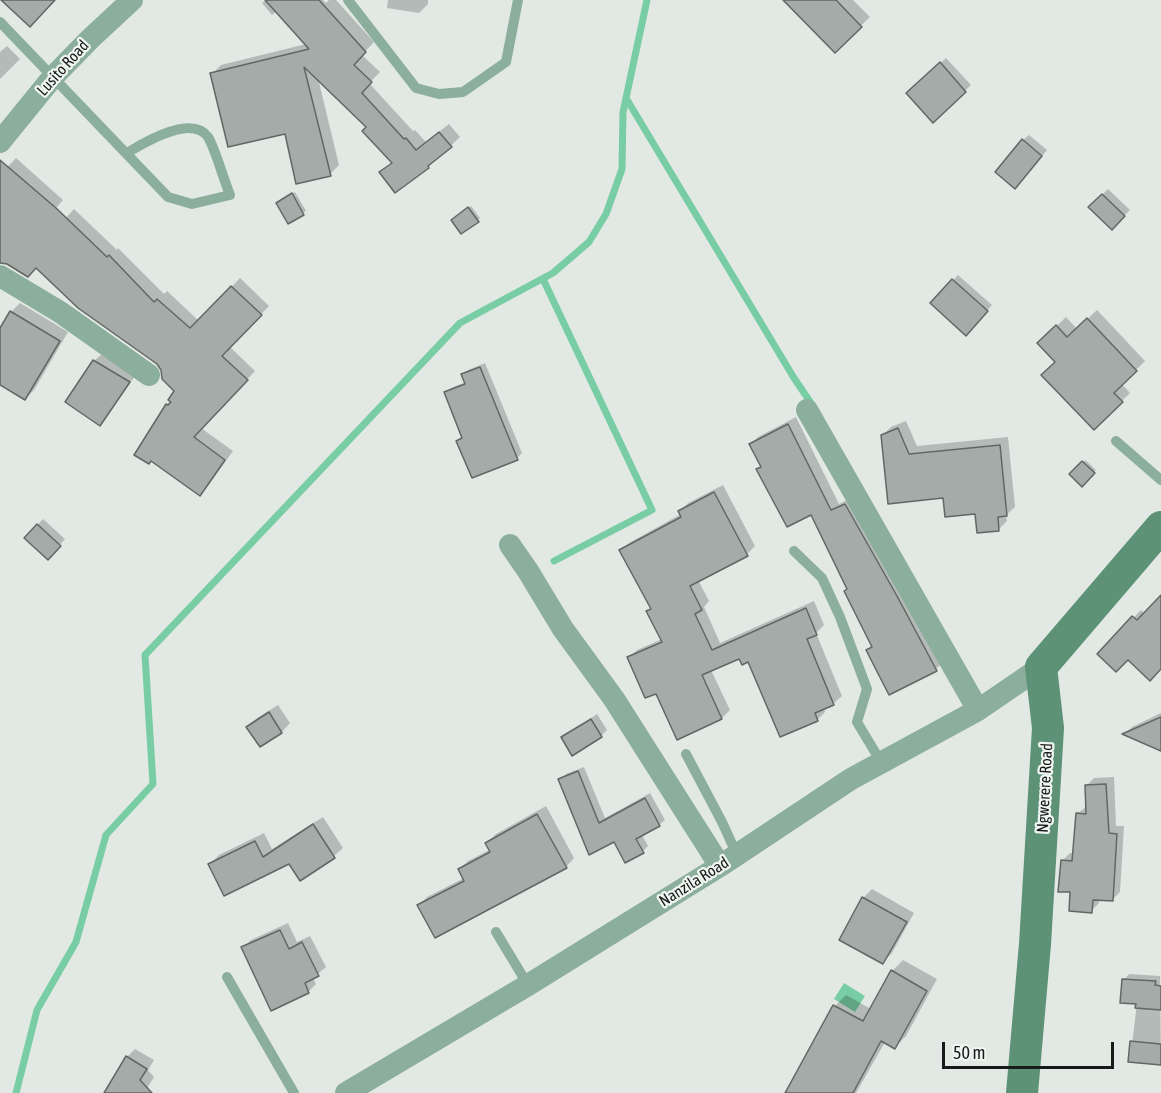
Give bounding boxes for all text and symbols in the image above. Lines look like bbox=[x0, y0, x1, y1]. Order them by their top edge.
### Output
street label: Lusito Road bbox=[33, 36, 93, 100]
street label: Ngwerere Road bbox=[1033, 743, 1057, 833]
street label: Nanzila Road bbox=[656, 853, 732, 911]
scale bar bbox=[945, 1030, 1118, 1068]
text: 50 m bbox=[953, 1042, 985, 1063]

